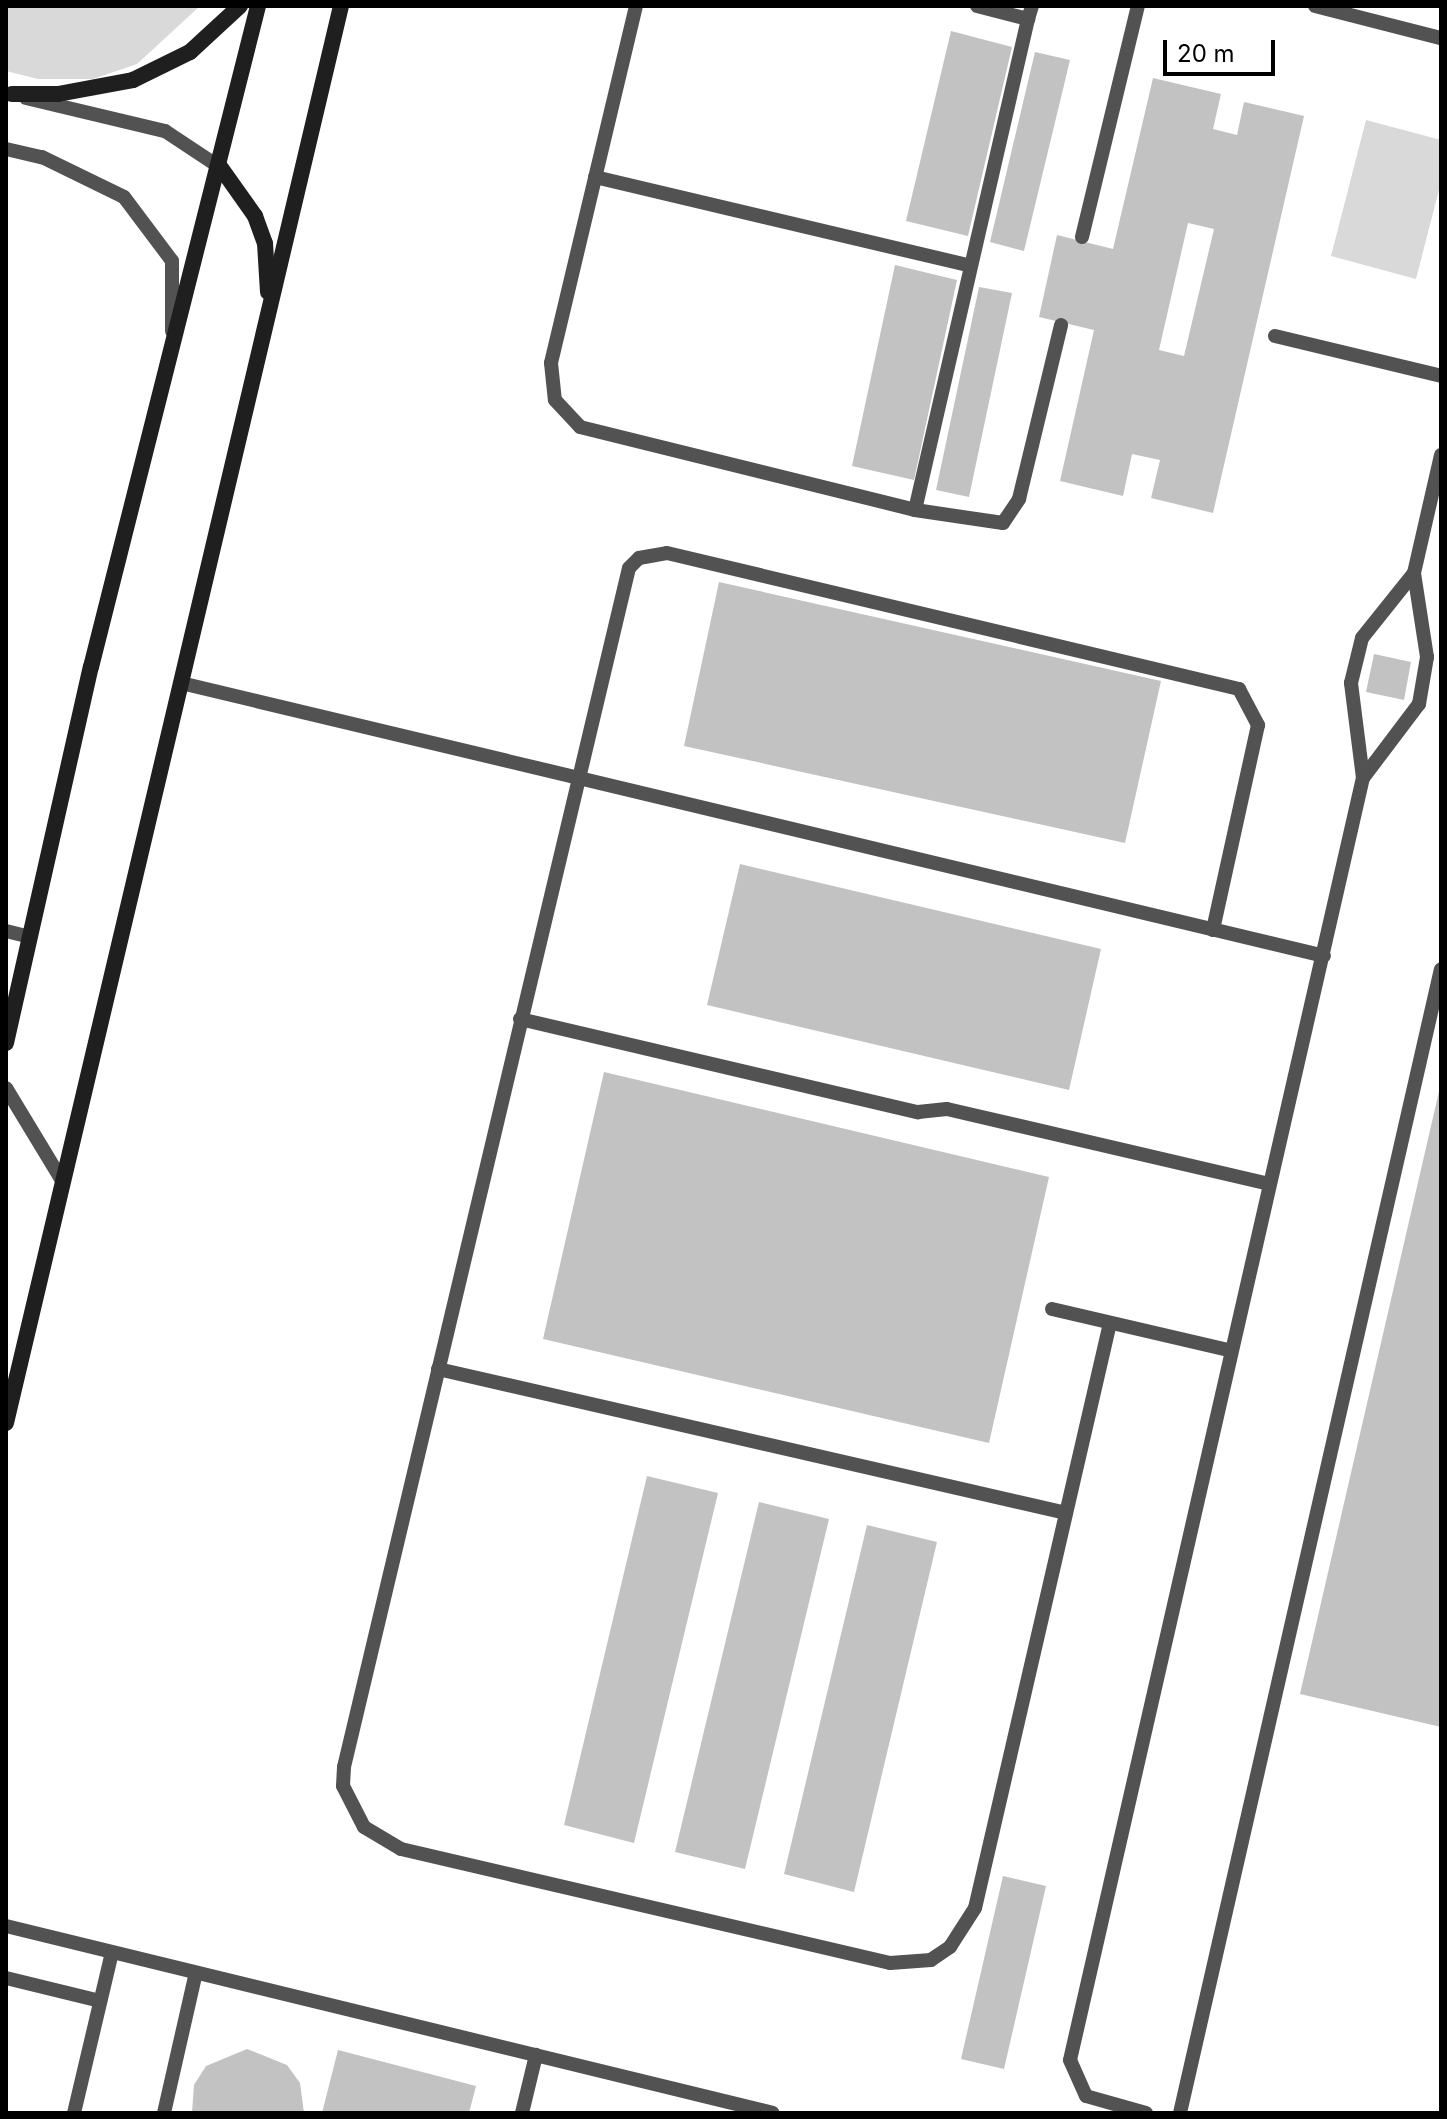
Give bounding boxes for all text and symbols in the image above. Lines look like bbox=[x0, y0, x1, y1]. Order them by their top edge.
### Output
scale bar bbox=[1167, 24, 1279, 74]
text: 20 m bbox=[1177, 39, 1235, 68]

